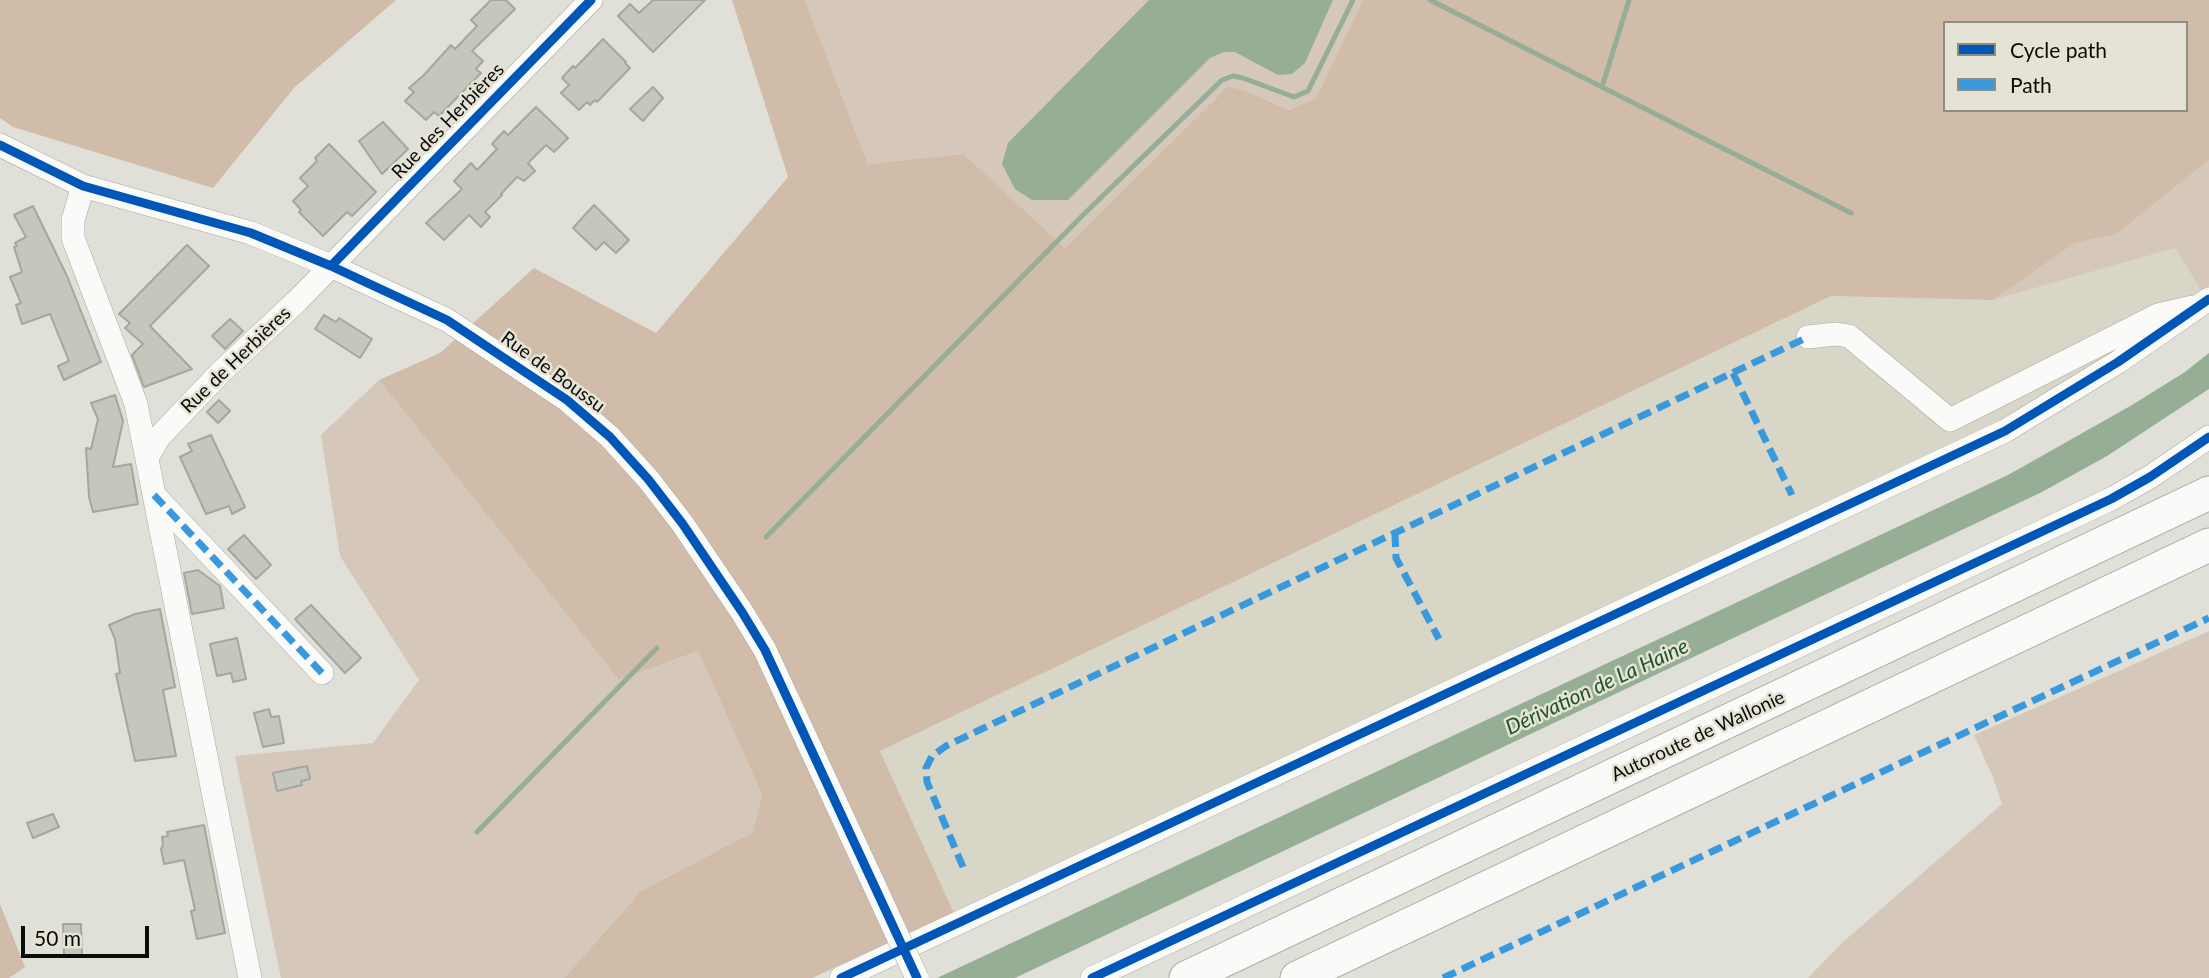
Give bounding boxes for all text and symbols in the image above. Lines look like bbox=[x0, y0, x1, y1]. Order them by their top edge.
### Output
legend bbox=[1943, 21, 2188, 112]
text: Cycle path bbox=[2010, 37, 2107, 62]
street label: Rue des Herbières bbox=[387, 58, 509, 184]
text: Path bbox=[2010, 72, 2052, 97]
street label: Rue de Herbières bbox=[176, 302, 296, 418]
street label: Rue de Boussu bbox=[497, 327, 609, 417]
water label: Dérivation de La Haine bbox=[1502, 634, 1692, 740]
street label: Autoroute de Wallonie bbox=[1608, 686, 1788, 786]
scale bar bbox=[24, 912, 152, 956]
text: 50 m bbox=[34, 925, 81, 950]

